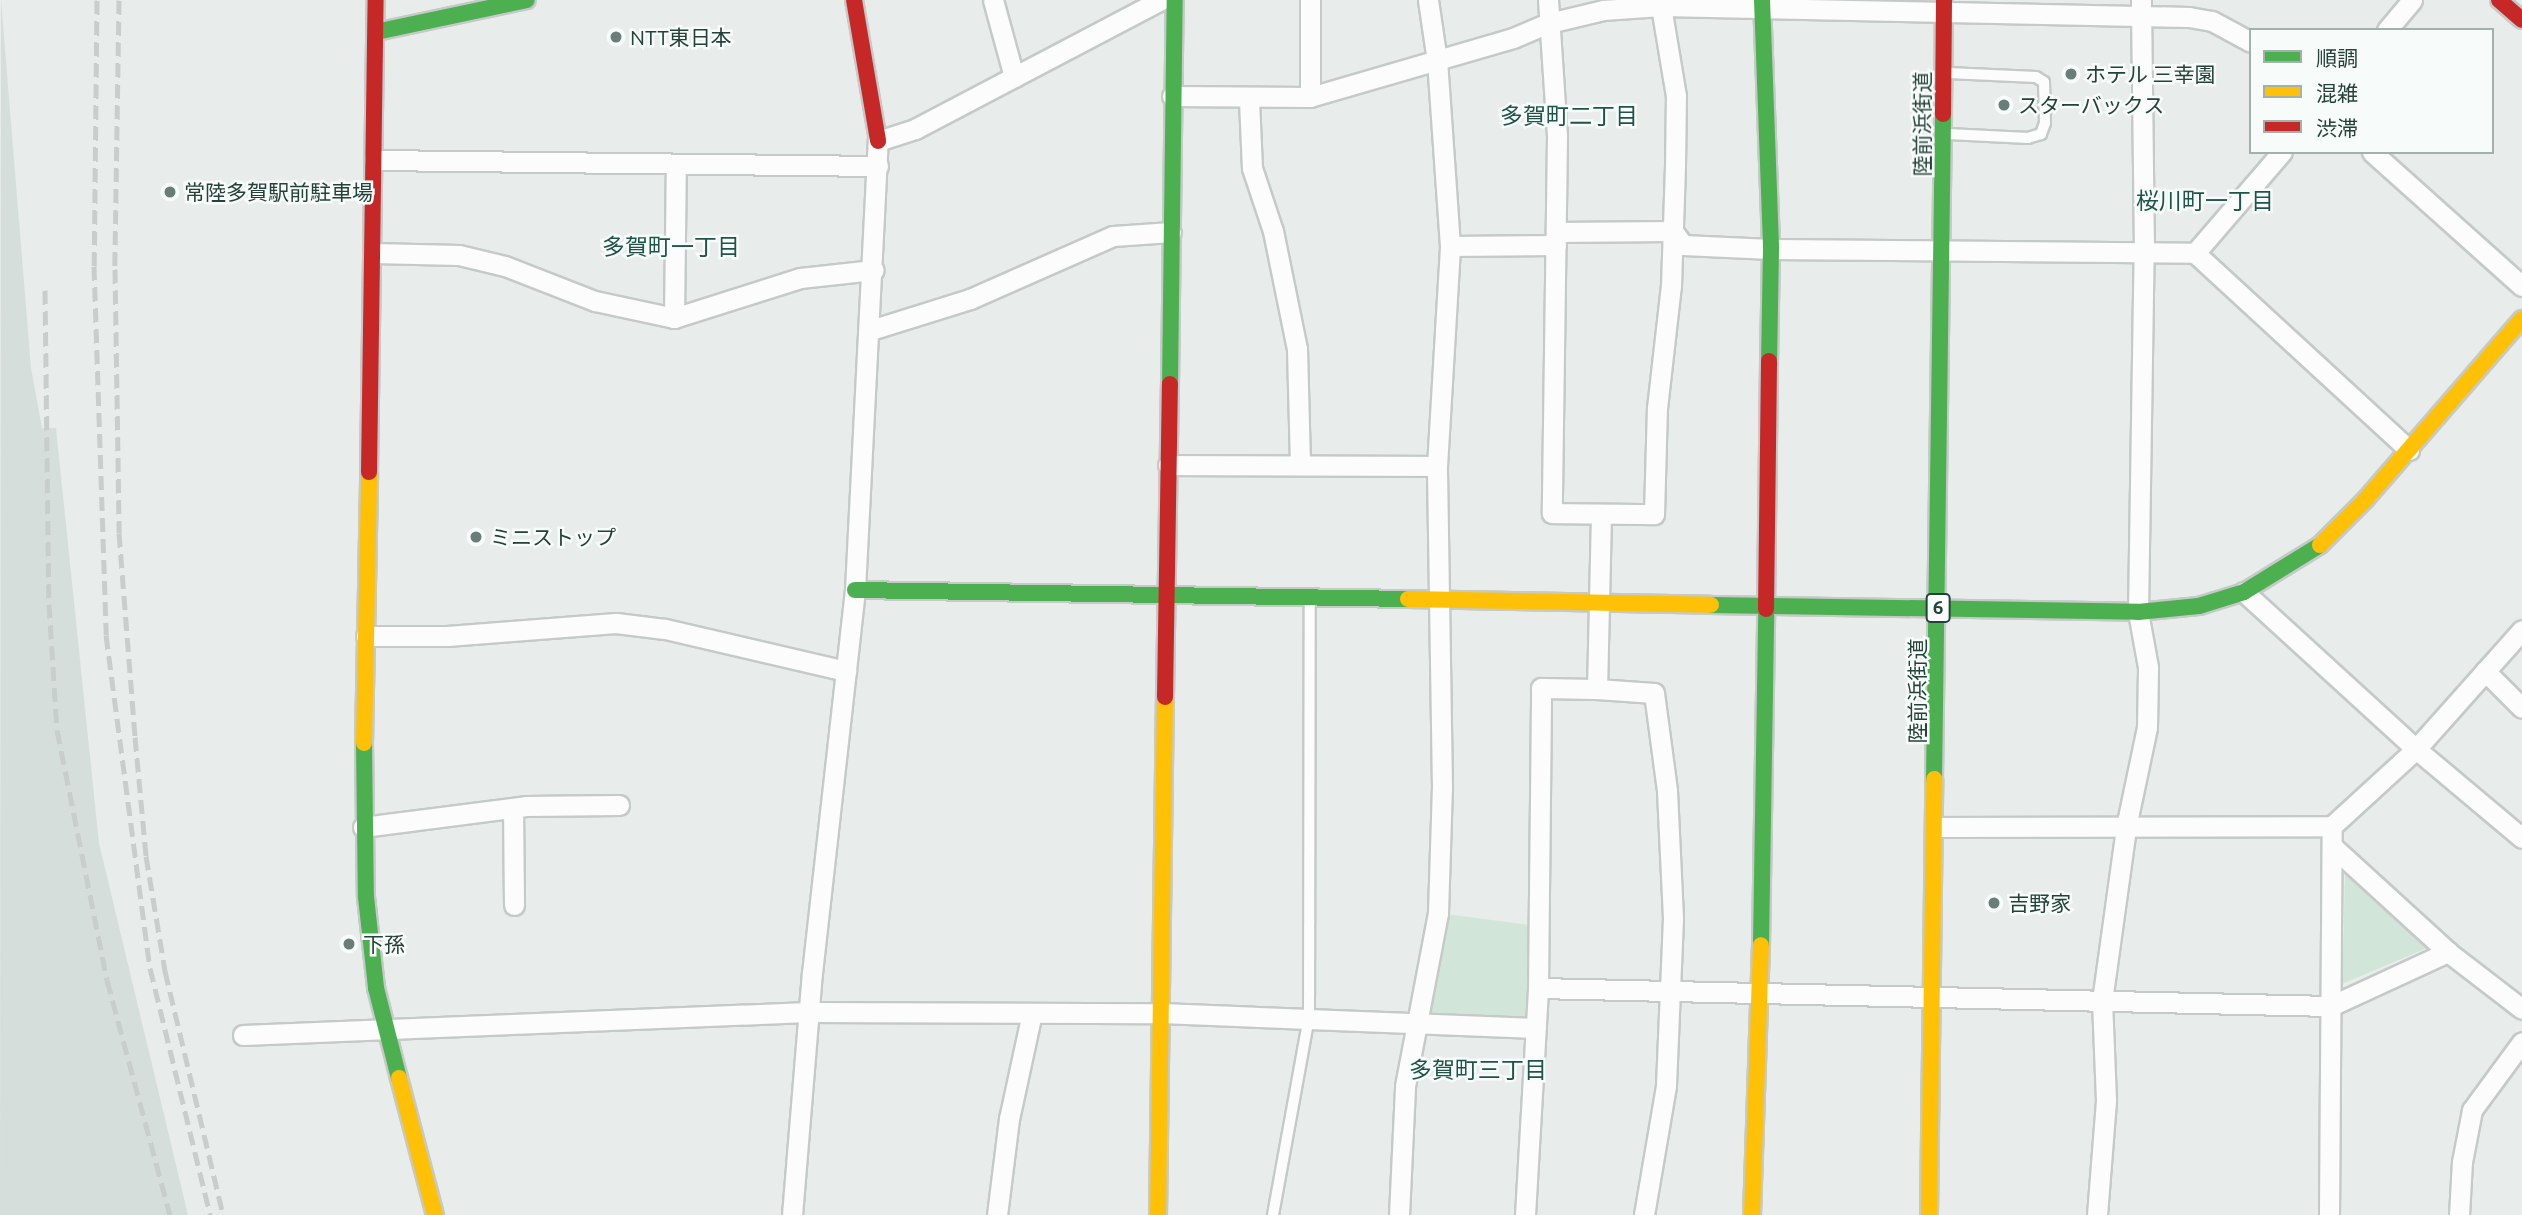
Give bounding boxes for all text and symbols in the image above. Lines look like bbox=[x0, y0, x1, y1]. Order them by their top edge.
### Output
place label: NTT東日本 bbox=[630, 24, 732, 50]
legend bbox=[2249, 28, 2494, 154]
marker: NTT東日本 bbox=[608, 29, 624, 45]
text: 順調 bbox=[2316, 46, 2358, 70]
place label: ホテル 三幸園 bbox=[2085, 61, 2216, 87]
marker: ホテル 三幸園 bbox=[2063, 66, 2079, 82]
street label: 陸前浜街道 bbox=[1909, 72, 1935, 176]
text: 混雑 bbox=[2316, 81, 2358, 105]
place label: スターバックス bbox=[2018, 92, 2165, 118]
marker: スターバックス bbox=[1996, 97, 2012, 113]
district label: 多賀町二丁目 bbox=[1500, 102, 1638, 130]
text: 渋滞 bbox=[2316, 116, 2358, 140]
place label: 常陸多賀駅前駐車場 bbox=[184, 179, 373, 205]
marker: 常陸多賀駅前駐車場 bbox=[162, 184, 178, 200]
district label: 桜川町一丁目 bbox=[2136, 187, 2274, 215]
district label: 多賀町一丁目 bbox=[602, 233, 740, 261]
place label: ミニストップ bbox=[490, 524, 616, 550]
marker: ミニストップ bbox=[468, 529, 484, 545]
road number: 6 bbox=[1924, 593, 1952, 624]
street label: 陸前浜街道 bbox=[1904, 639, 1930, 743]
place label: 吉野家 bbox=[2008, 890, 2071, 916]
marker: 吉野家 bbox=[1986, 895, 2002, 911]
place label: 下孫 bbox=[363, 931, 405, 957]
marker: 下孫 bbox=[341, 936, 357, 952]
district label: 多賀町三丁目 bbox=[1409, 1056, 1547, 1084]

